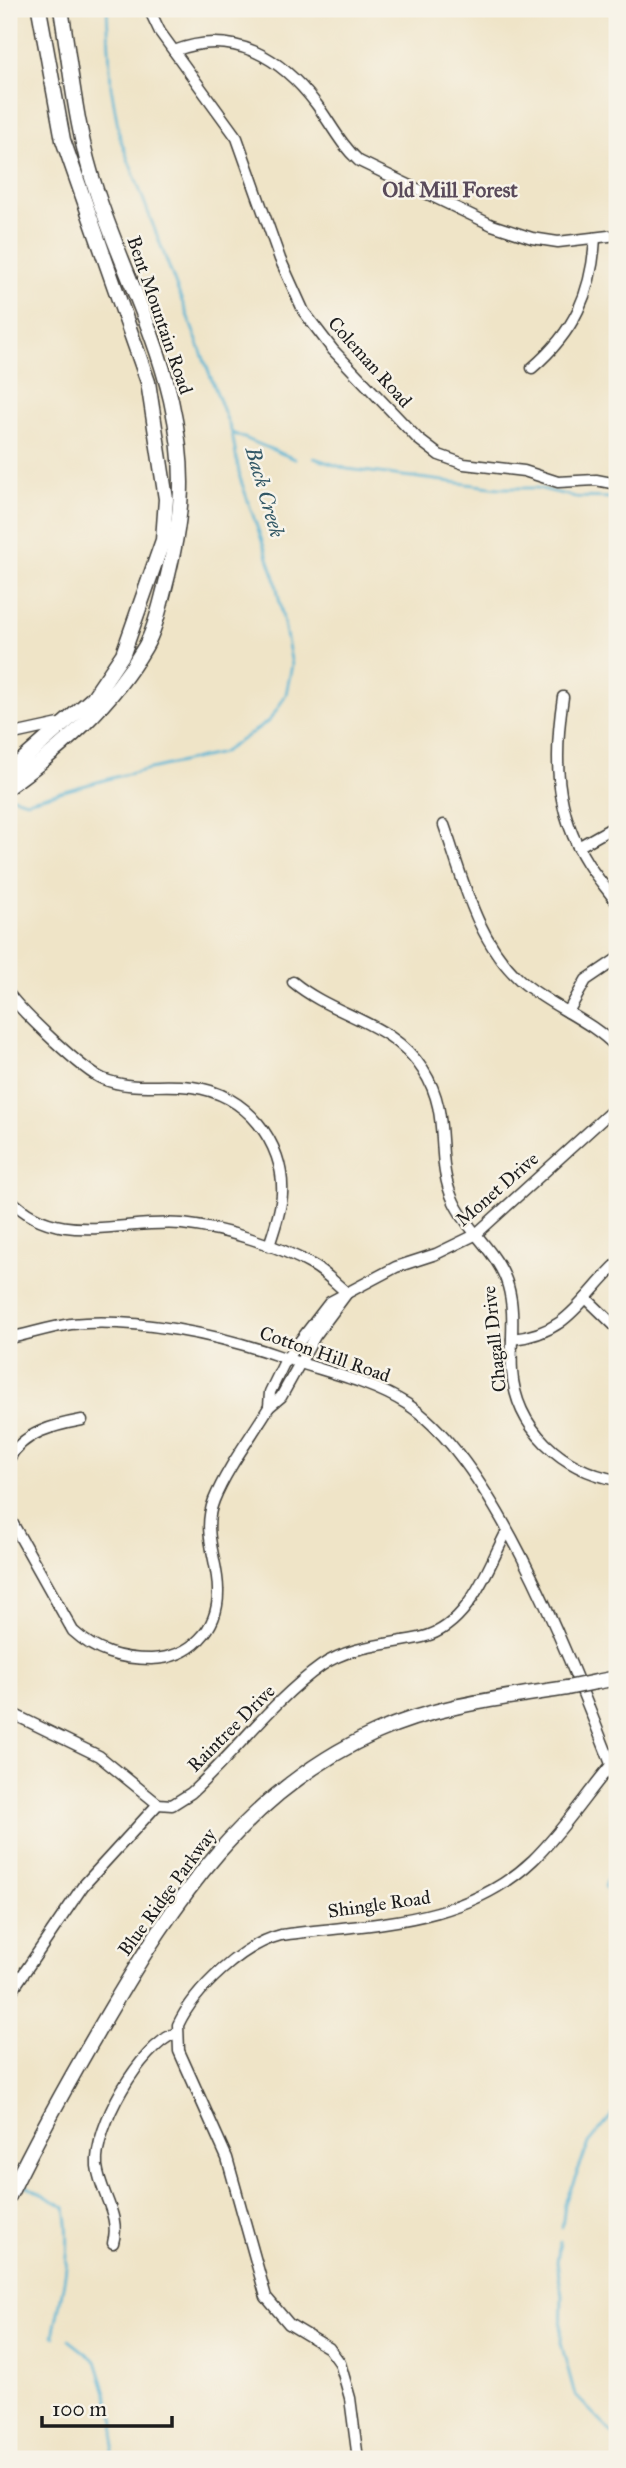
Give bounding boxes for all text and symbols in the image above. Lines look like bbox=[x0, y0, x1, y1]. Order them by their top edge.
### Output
district label: Old Mill Forest bbox=[382, 177, 518, 203]
street label: Bent Mountain Road bbox=[122, 233, 198, 398]
street label: Coleman Road bbox=[323, 312, 417, 413]
water label: Back Creek bbox=[239, 443, 291, 541]
street label: Monet Drive bbox=[451, 1147, 543, 1231]
street label: Chagall Drive bbox=[477, 1285, 512, 1393]
street label: Cotton Hill Road bbox=[257, 1321, 394, 1387]
street label: Raintree Drive bbox=[182, 1679, 280, 1777]
street label: Blue Ridge Parkway bbox=[113, 1823, 222, 1961]
street label: Shingle Road bbox=[326, 1885, 432, 1924]
scale bar bbox=[42, 2384, 172, 2428]
text: 100 m bbox=[52, 2396, 107, 2422]

